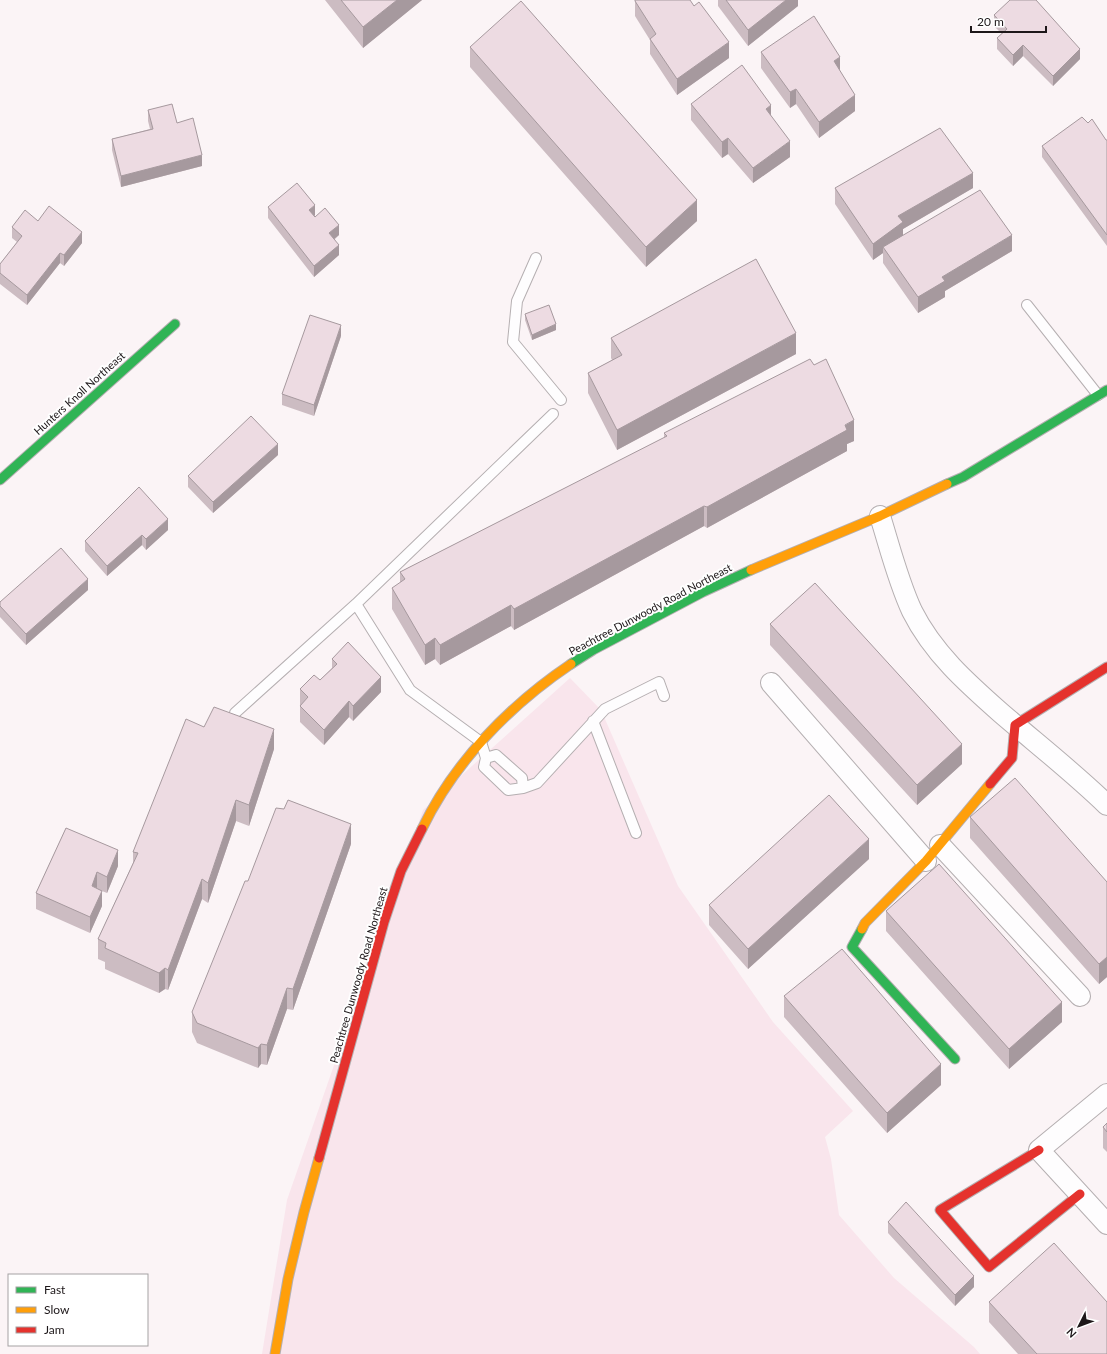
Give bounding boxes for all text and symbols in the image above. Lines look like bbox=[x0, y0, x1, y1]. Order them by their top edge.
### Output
scale bar bbox=[971, 8, 1046, 34]
text: 20 m bbox=[977, 14, 1004, 29]
street label: Hunters Knoll Northeast bbox=[31, 349, 127, 437]
street label: Peachtree Dunwoody Road Northeast bbox=[566, 560, 734, 658]
street label: Peachtree Dunwoody Road Northeast bbox=[327, 885, 389, 1065]
legend bbox=[8, 1274, 148, 1346]
text: Fast bbox=[44, 1282, 66, 1297]
text: Slow bbox=[44, 1302, 70, 1317]
north arrow bbox=[1059, 1306, 1099, 1346]
text: Jam bbox=[44, 1322, 65, 1337]
text: N bbox=[1064, 1326, 1079, 1341]

